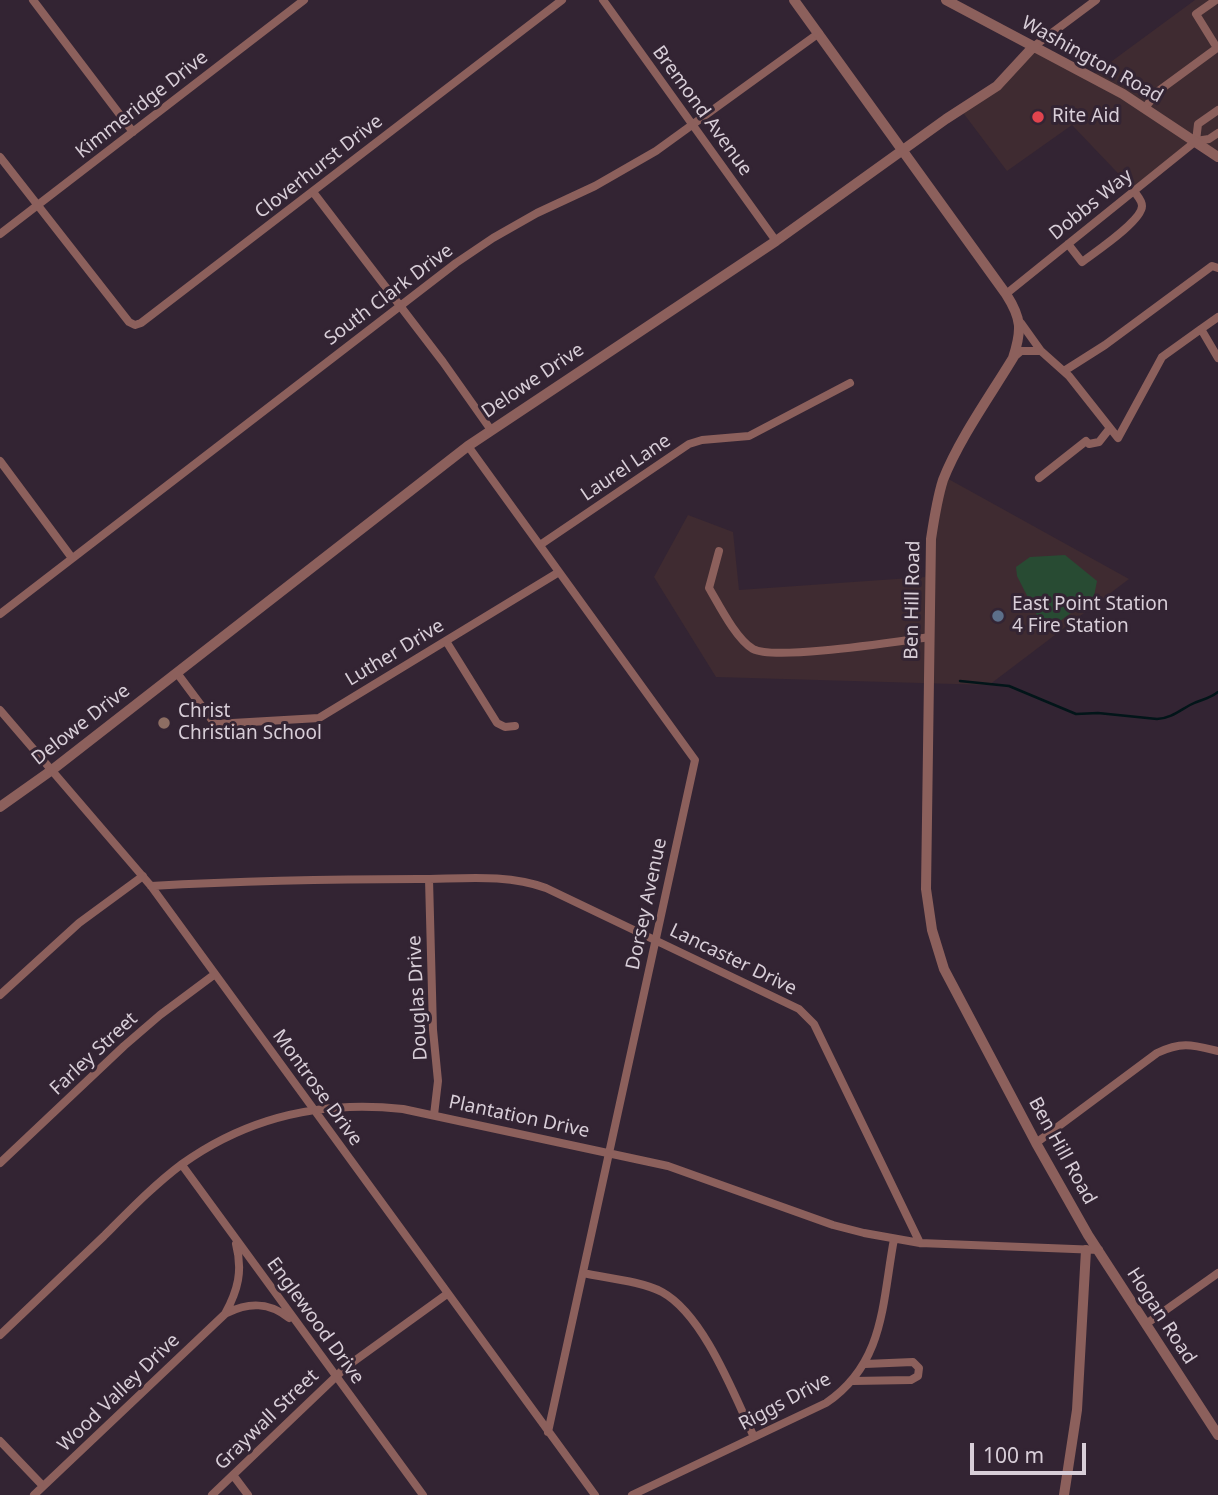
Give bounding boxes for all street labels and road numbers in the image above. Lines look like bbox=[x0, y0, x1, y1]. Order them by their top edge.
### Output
street label: Washington Road bbox=[1017, 12, 1167, 108]
street label: Bremond Avenue bbox=[647, 42, 757, 180]
street label: Kimmeridge Drive bbox=[71, 46, 213, 164]
street label: Cloverhurst Drive bbox=[251, 110, 387, 224]
street label: Dobbs Way bbox=[1045, 165, 1137, 245]
street label: South Clark Drive bbox=[320, 239, 458, 351]
street label: Delowe Drive bbox=[478, 339, 588, 423]
street label: Laurel Lane bbox=[577, 430, 675, 506]
street label: Ben Hill Road bbox=[901, 540, 925, 660]
street label: Luther Drive bbox=[342, 615, 448, 691]
street label: Delowe Drive bbox=[27, 680, 135, 770]
street label: Dorsey Avenue bbox=[622, 836, 672, 972]
street label: Lancaster Drive bbox=[666, 919, 800, 1001]
street label: Douglas Drive bbox=[403, 935, 433, 1061]
street label: Farley Street bbox=[46, 1008, 142, 1100]
street label: Montrose Drive bbox=[267, 1025, 367, 1151]
street label: Plantation Drive bbox=[447, 1091, 591, 1143]
street label: Ben Hill Road bbox=[1023, 1093, 1101, 1209]
street label: Englewood Drive bbox=[261, 1253, 369, 1389]
street label: Hogan Road bbox=[1121, 1264, 1201, 1368]
street label: Wood Valley Drive bbox=[53, 1329, 185, 1457]
street label: Graywall Street bbox=[211, 1365, 323, 1475]
street label: Riggs Drive bbox=[735, 1368, 835, 1436]

